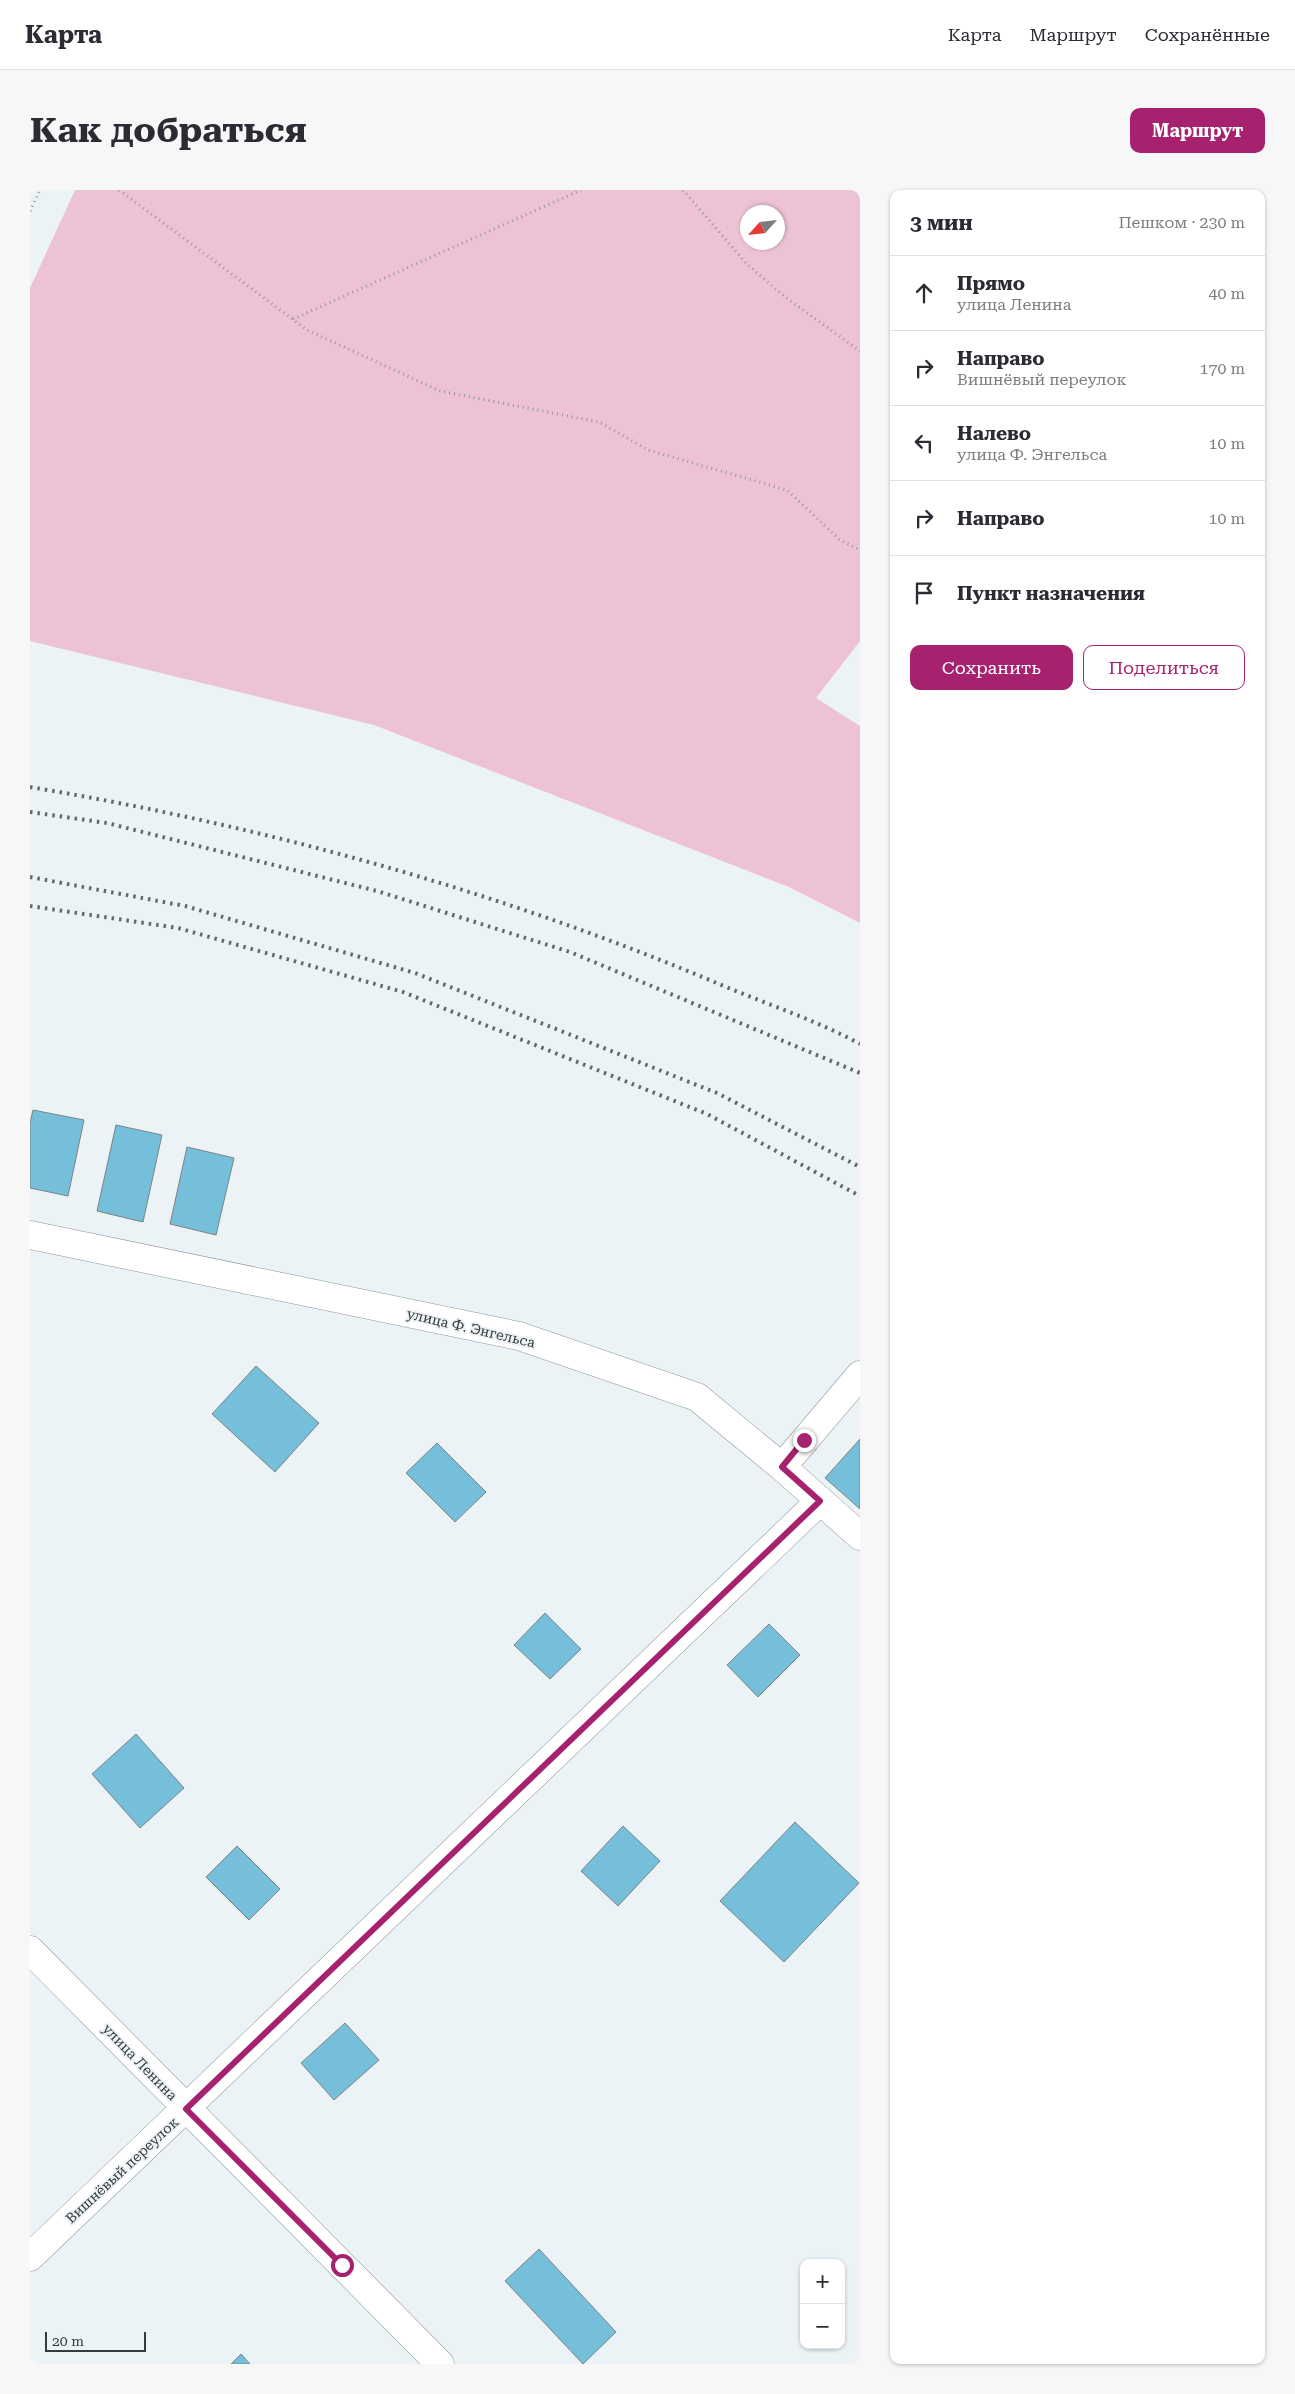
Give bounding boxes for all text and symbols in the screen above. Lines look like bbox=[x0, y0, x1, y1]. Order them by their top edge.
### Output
text: Карта bbox=[25, 21, 102, 49]
text: Карта bbox=[948, 24, 1002, 45]
text: Маршрут bbox=[1030, 24, 1117, 45]
text: Сохранённые bbox=[1145, 24, 1270, 45]
button: Маршрут bbox=[1130, 108, 1265, 153]
text: Как добраться bbox=[30, 110, 307, 151]
north arrow bbox=[740, 205, 785, 250]
text: 3 мин bbox=[910, 211, 973, 235]
text: Пешком · 230 m bbox=[1118, 213, 1245, 232]
text: Прямо bbox=[957, 272, 1025, 295]
icon: ahead bbox=[910, 279, 938, 307]
text: 40 m bbox=[1208, 284, 1245, 303]
text: улица Ленина bbox=[957, 295, 1071, 314]
text: Направо bbox=[957, 347, 1044, 370]
icon: right bbox=[910, 354, 938, 382]
text: 170 m bbox=[1199, 359, 1245, 378]
text: Вишнёвый переулок bbox=[957, 370, 1127, 389]
text: Налево bbox=[957, 422, 1031, 445]
icon: left bbox=[910, 429, 938, 457]
text: 10 m bbox=[1208, 434, 1245, 453]
text: улица Ф. Энгельса bbox=[957, 445, 1107, 464]
icon: right bbox=[910, 504, 938, 532]
text: Направо bbox=[957, 507, 1044, 530]
text: 10 m bbox=[1208, 509, 1245, 528]
icon: arrive bbox=[910, 579, 938, 607]
text: Пункт назначения bbox=[957, 582, 1145, 605]
button: Сохранить bbox=[910, 645, 1073, 690]
button: Поделиться bbox=[1083, 645, 1245, 690]
street label: улица Ф. Энгельса bbox=[405, 1305, 537, 1351]
route end bbox=[793, 1429, 816, 1452]
street label: улица Ленина bbox=[99, 2020, 181, 2104]
street label: Вишнёвый переулок bbox=[62, 2113, 182, 2226]
route start bbox=[331, 2254, 354, 2277]
map controls bbox=[800, 2259, 845, 2349]
button: + bbox=[800, 2259, 845, 2304]
button: − bbox=[800, 2304, 845, 2349]
scale bar bbox=[45, 2329, 146, 2352]
text: 20 m bbox=[52, 2333, 84, 2349]

